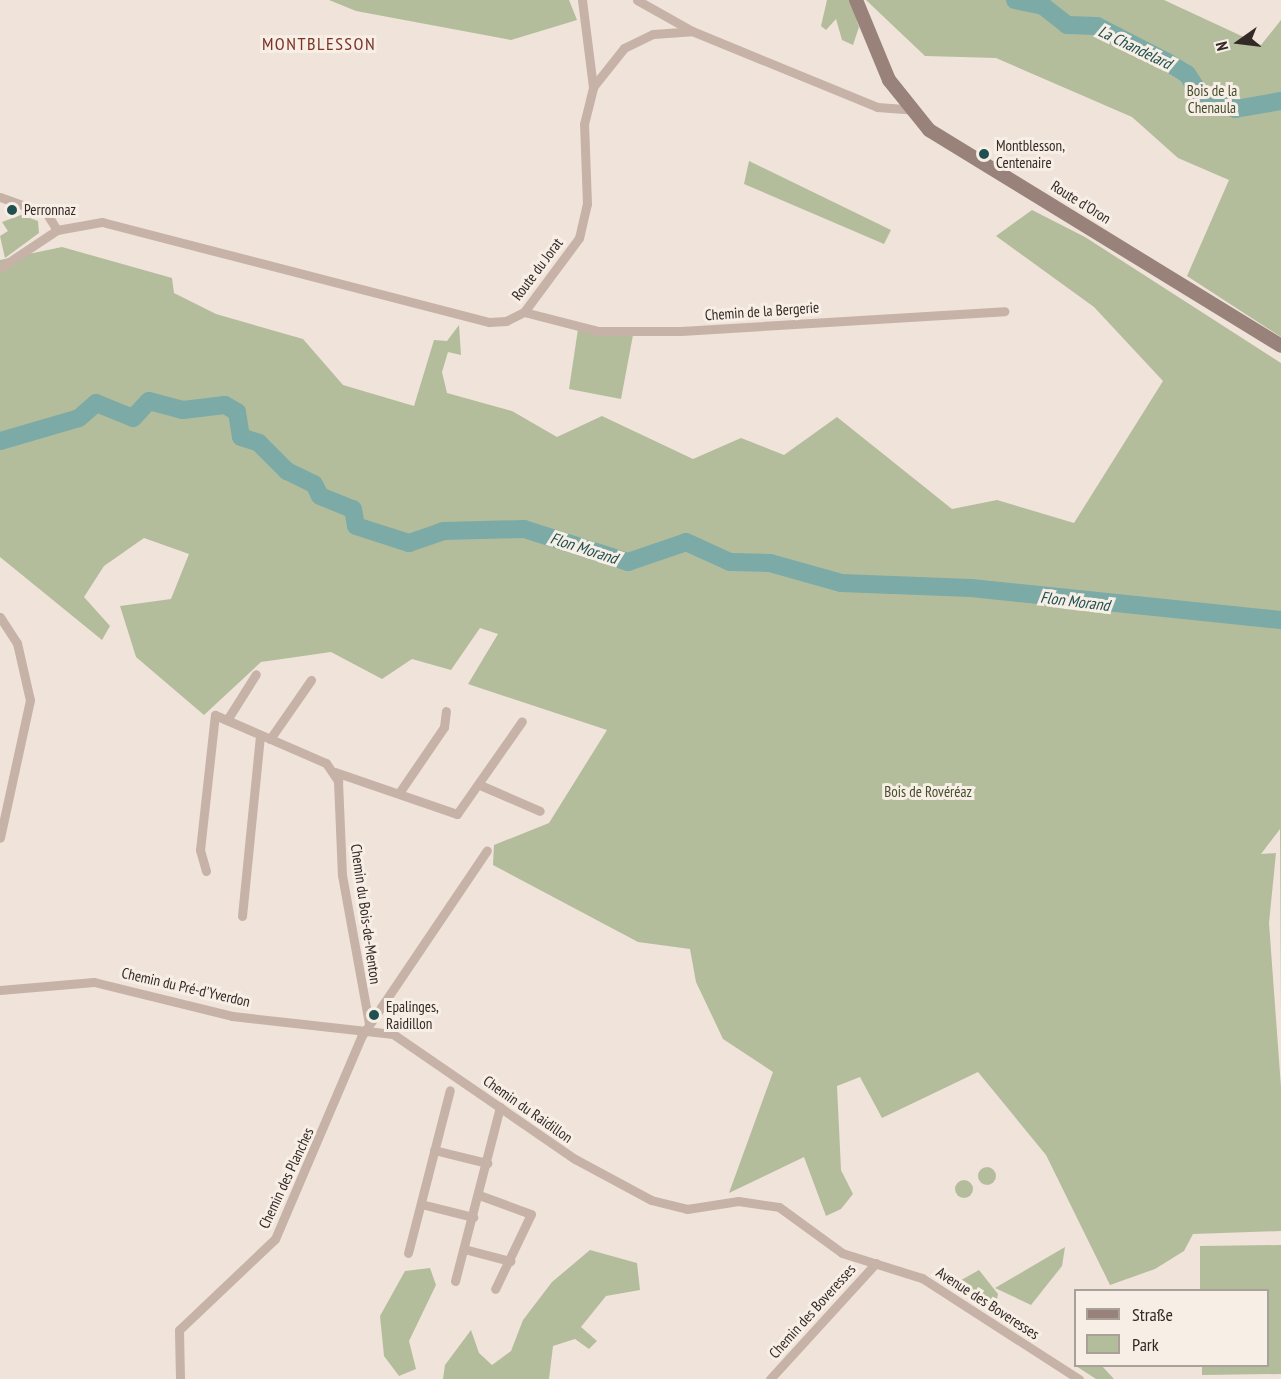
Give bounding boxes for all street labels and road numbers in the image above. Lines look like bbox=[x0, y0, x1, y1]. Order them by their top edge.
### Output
street label: Route d'Oron bbox=[1048, 177, 1114, 227]
street label: Route du Jorat bbox=[508, 234, 566, 304]
street label: Chemin de la Bergerie bbox=[704, 298, 820, 324]
street label: Chemin du Bois-de-Menton bbox=[347, 843, 385, 985]
street label: Chemin du Pré-d'Yverdon bbox=[120, 963, 252, 1011]
street label: Chemin du Raidillon bbox=[480, 1072, 576, 1146]
street label: Chemin des Planches bbox=[255, 1125, 317, 1231]
street label: Chemin des Boveresses bbox=[765, 1260, 859, 1362]
street label: Avenue des Boveresses bbox=[933, 1263, 1043, 1343]

